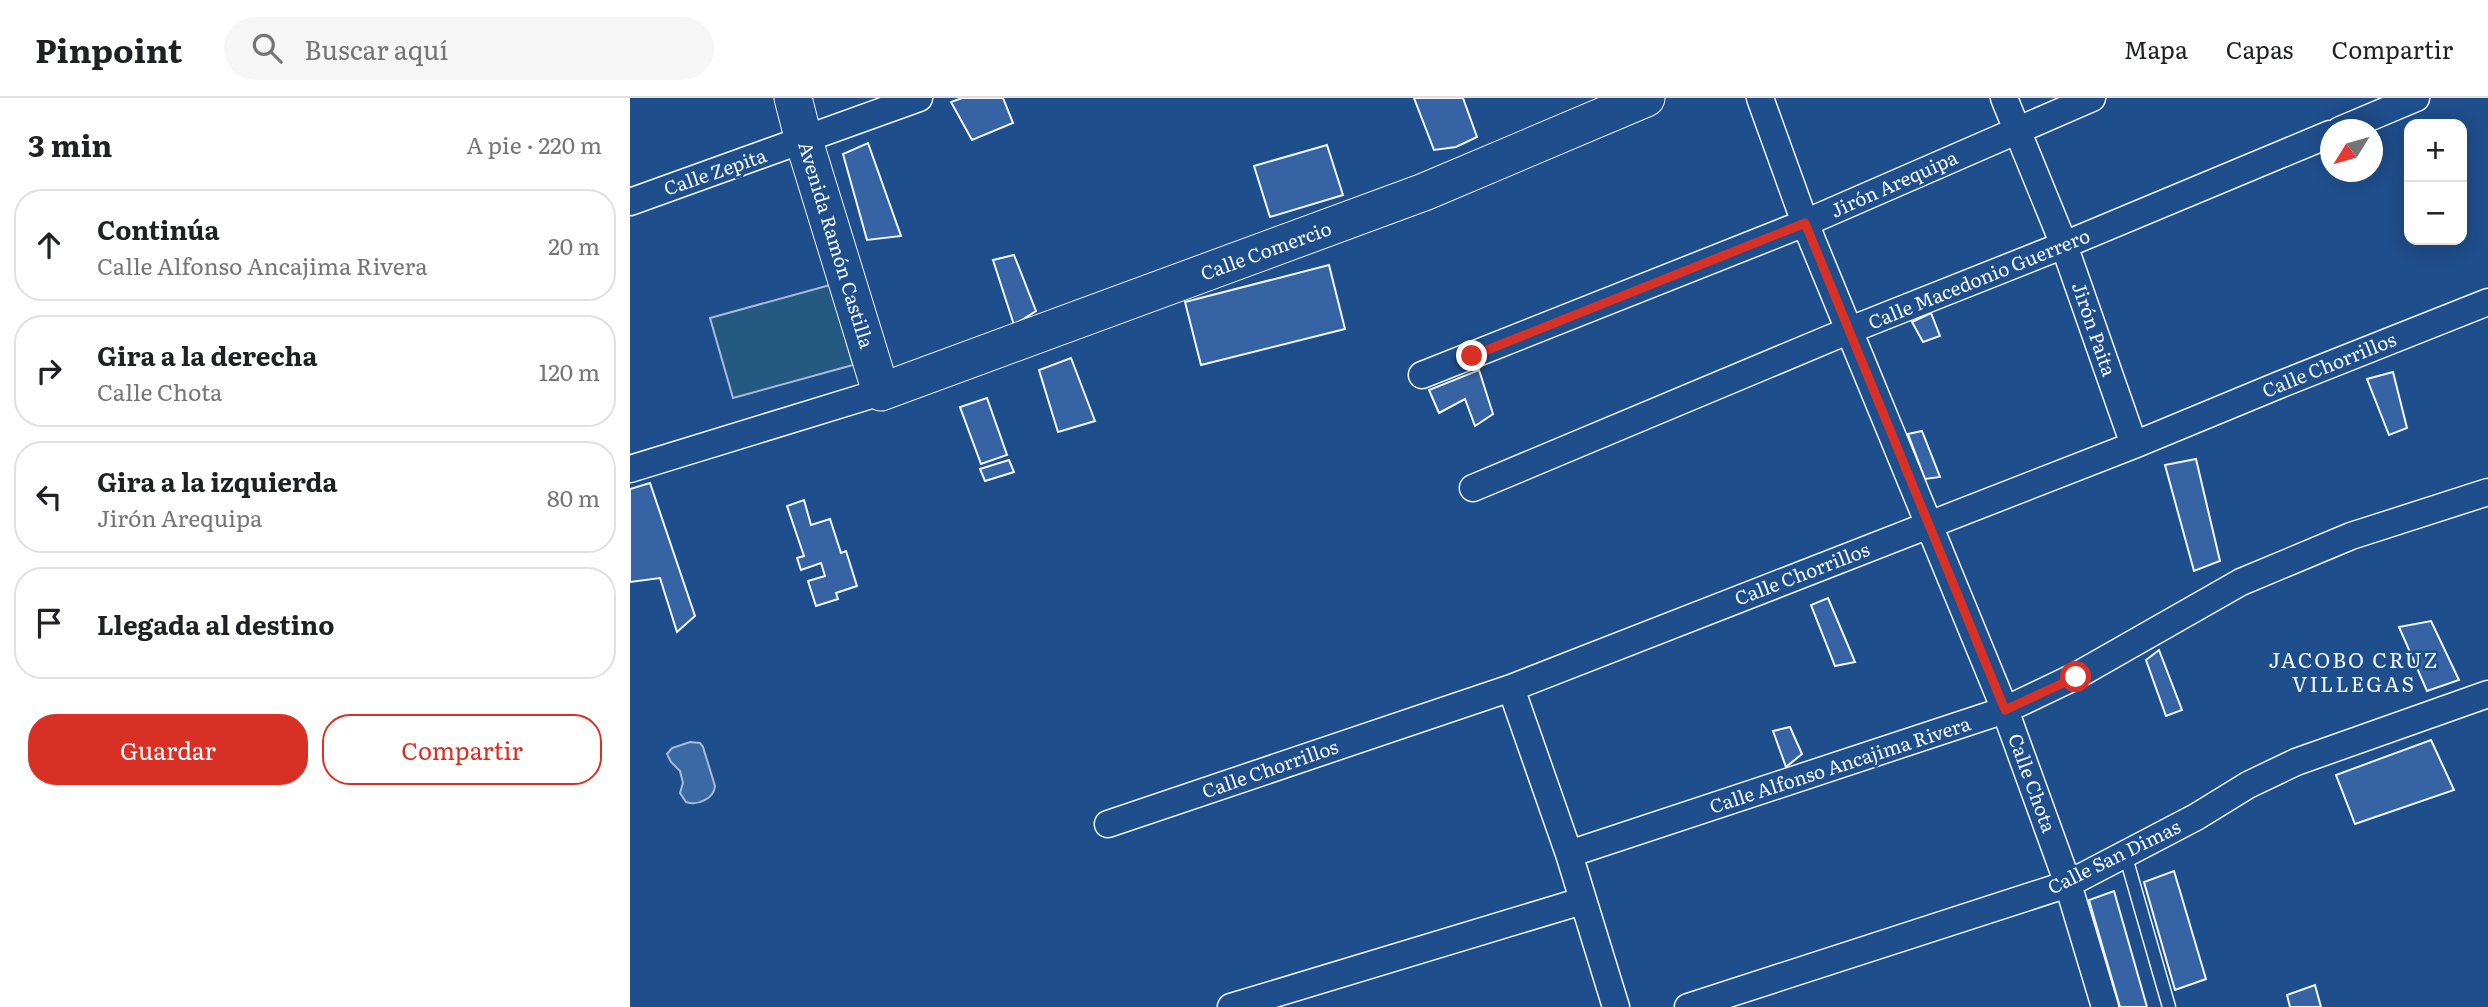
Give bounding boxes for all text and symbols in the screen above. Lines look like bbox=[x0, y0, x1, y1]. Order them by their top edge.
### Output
search box bbox=[224, 17, 714, 80]
text: Pinpoint bbox=[35, 24, 182, 73]
icon: search bbox=[248, 29, 286, 67]
text: Buscar aquí bbox=[304, 29, 448, 68]
text: Mapa bbox=[2124, 31, 2188, 66]
text: Capas bbox=[2226, 31, 2293, 66]
text: Compartir bbox=[2331, 31, 2453, 66]
north arrow bbox=[2320, 119, 2383, 182]
map controls bbox=[2404, 119, 2467, 245]
button: + bbox=[2404, 119, 2467, 182]
text: 3 min bbox=[28, 122, 112, 166]
text: A pie · 220 m bbox=[466, 127, 602, 161]
street label: Avenida Ramón Castilla bbox=[792, 138, 882, 352]
street label: Calle Zepita bbox=[660, 140, 770, 202]
street label: Jirón Arequipa bbox=[1825, 142, 1962, 224]
button: − bbox=[2404, 182, 2467, 245]
text: Continúa bbox=[97, 209, 220, 248]
street label: Calle Comercio bbox=[1196, 213, 1335, 287]
street label: Calle Macedonio Guerrero bbox=[1863, 221, 2094, 335]
icon: ahead bbox=[30, 226, 68, 264]
text: 20 m bbox=[548, 228, 600, 262]
text: Calle Alfonso Ancajima Rivera bbox=[97, 248, 428, 282]
street label: Jirón Paita bbox=[2066, 278, 2124, 380]
street label: Calle Chorrillos bbox=[2257, 324, 2400, 404]
text: Gira a la derecha bbox=[97, 335, 317, 374]
route end bbox=[1456, 340, 1487, 371]
icon: right bbox=[30, 352, 68, 390]
text: 120 m bbox=[539, 354, 600, 388]
text: Calle Chota bbox=[97, 374, 223, 408]
text: Gira a la izquierda bbox=[97, 461, 338, 500]
icon: left bbox=[30, 478, 68, 516]
text: 80 m bbox=[547, 480, 600, 514]
text: Jirón Arequipa bbox=[97, 500, 263, 534]
street label: Calle Chorrillos bbox=[1730, 534, 1873, 612]
icon: arrive bbox=[30, 604, 68, 642]
text: Llegada al destino bbox=[97, 604, 334, 643]
district label: JACOBO CRUZ VILLEGAS bbox=[2269, 643, 2439, 698]
route start bbox=[2060, 661, 2091, 692]
street label: Calle Alfonso Ancajima Rivera bbox=[1705, 708, 1975, 820]
button: Guardar bbox=[28, 714, 308, 785]
button: Compartir bbox=[322, 714, 602, 785]
street label: Calle Chota bbox=[2002, 729, 2064, 837]
street label: Calle Chorrillos bbox=[1198, 732, 1342, 804]
street label: Calle San Dimas bbox=[2042, 812, 2185, 900]

